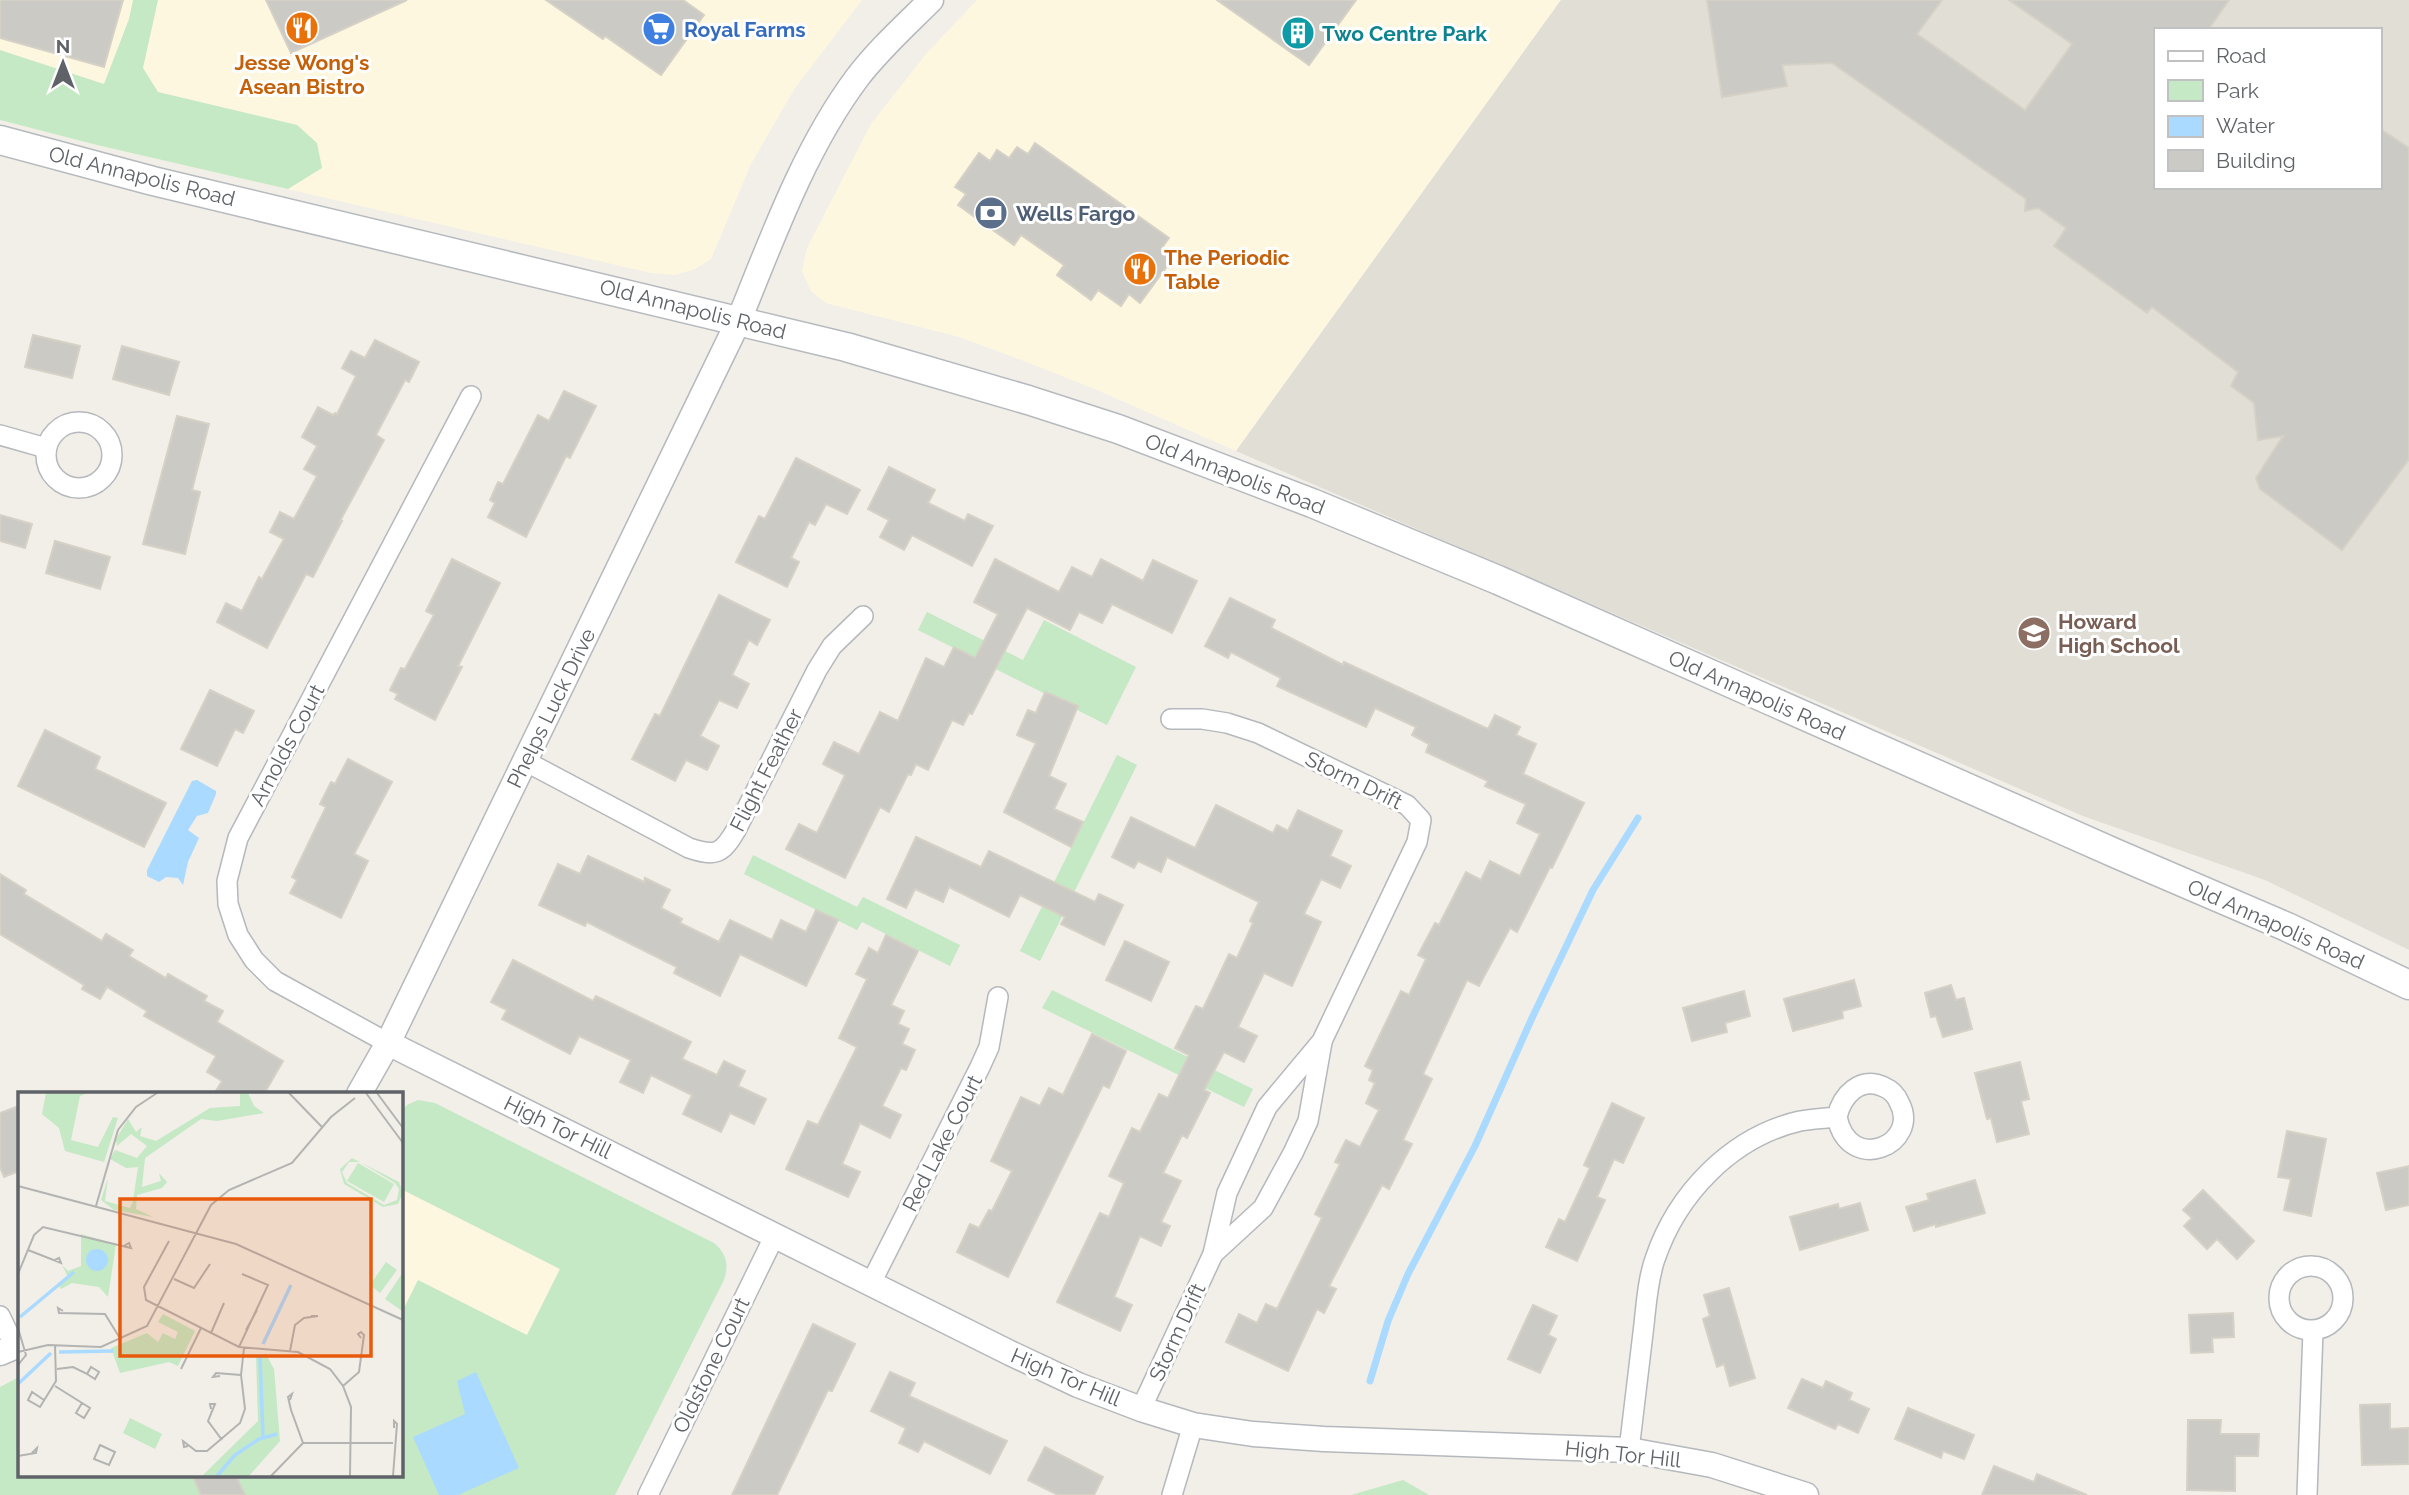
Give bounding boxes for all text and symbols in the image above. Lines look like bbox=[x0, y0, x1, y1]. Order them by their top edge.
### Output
restaurant icon: Jesse Wong's Asean Bistro bbox=[283, 9, 321, 47]
supermarket icon: Royal Farms bbox=[640, 10, 678, 48]
building icon: Two Centre Park bbox=[1279, 14, 1317, 52]
place label: Royal Farms bbox=[684, 17, 806, 42]
place label: Two Centre Park bbox=[1322, 21, 1487, 46]
north arrow bbox=[28, 28, 98, 98]
legend bbox=[2154, 28, 2381, 189]
text: N bbox=[56, 35, 70, 57]
text: Road bbox=[2216, 43, 2266, 68]
place label: Jesse Wong's Asean Bistro bbox=[235, 50, 369, 99]
text: Park bbox=[2216, 78, 2259, 103]
text: Water bbox=[2216, 113, 2275, 138]
street label: Old Annapolis Road bbox=[46, 141, 238, 211]
text: Building bbox=[2216, 148, 2296, 173]
bank icon: Wells Fargo bbox=[972, 194, 1010, 232]
place label: Wells Fargo bbox=[1016, 201, 1135, 226]
place label: The Periodic Table bbox=[1164, 245, 1290, 294]
restaurant icon: The Periodic Table bbox=[1121, 250, 1159, 288]
street label: Old Annapolis Road bbox=[597, 274, 789, 344]
street label: Old Annapolis Road bbox=[1141, 428, 1329, 520]
place label: Howard High School bbox=[2058, 609, 2180, 658]
school or university icon: Howard High School bbox=[2015, 614, 2053, 652]
street label: Phelps Luck Drive bbox=[501, 624, 601, 792]
street label: Old Annapolis Road bbox=[1665, 645, 1849, 745]
street label: Arnolds Court bbox=[244, 680, 330, 810]
street label: Flight Feather bbox=[724, 704, 808, 836]
street label: Storm Drift bbox=[1301, 746, 1407, 814]
street label: Old Annapolis Road bbox=[2184, 874, 2368, 974]
street label: Red Lake Court bbox=[897, 1071, 987, 1215]
street label: High Tor Hill bbox=[500, 1090, 616, 1164]
inset map bbox=[18, 1092, 402, 1478]
street label: Storm Drift bbox=[1144, 1279, 1210, 1385]
street label: Oldstone Court bbox=[667, 1293, 755, 1437]
street label: High Tor Hill bbox=[1007, 1343, 1125, 1411]
street label: High Tor Hill bbox=[1564, 1435, 1683, 1473]

